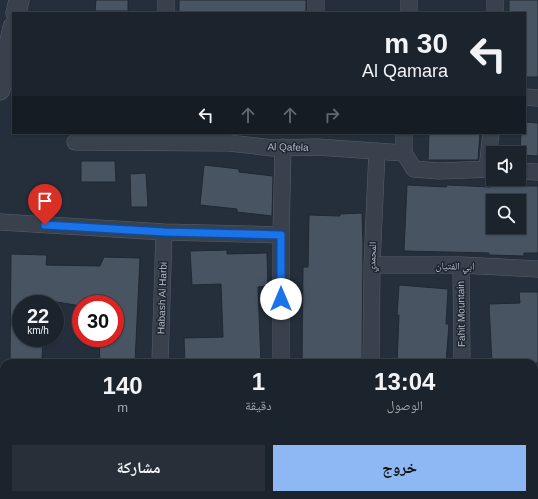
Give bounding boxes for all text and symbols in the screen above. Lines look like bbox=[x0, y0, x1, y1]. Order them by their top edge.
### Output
text: 30 m bbox=[384, 28, 448, 59]
icon: left bbox=[462, 28, 514, 80]
text: Al Qamara bbox=[362, 61, 448, 81]
icon: left bbox=[195, 104, 217, 126]
icon: ahead bbox=[237, 104, 259, 126]
icon: ahead bbox=[279, 104, 301, 126]
icon: right bbox=[321, 104, 343, 126]
street label: Al Qafela bbox=[267, 141, 309, 153]
map controls bbox=[486, 146, 526, 234]
button: sound bbox=[486, 146, 526, 186]
pin bbox=[28, 184, 62, 225]
icon: arrive bbox=[34, 190, 56, 212]
button: search bbox=[486, 194, 526, 234]
street label: المحمدي bbox=[366, 242, 381, 272]
street label: ابي الفتيان bbox=[435, 260, 474, 274]
street label: Habash Al Harbi bbox=[155, 262, 169, 334]
position arrow bbox=[260, 278, 302, 320]
street label: Fahit Mountain bbox=[455, 281, 467, 347]
speed limit sign: 30 bbox=[72, 295, 124, 347]
text: 22 bbox=[27, 305, 49, 327]
text: km/h bbox=[27, 325, 49, 336]
text: 1 bbox=[252, 368, 265, 395]
text: 13:04 bbox=[374, 368, 435, 395]
text: 140 bbox=[103, 372, 143, 399]
text: دقيقة bbox=[245, 398, 272, 413]
text: الوصول bbox=[387, 398, 423, 413]
text: m bbox=[117, 400, 128, 415]
button: مشاركة bbox=[12, 445, 265, 491]
button: خروج bbox=[273, 445, 526, 491]

